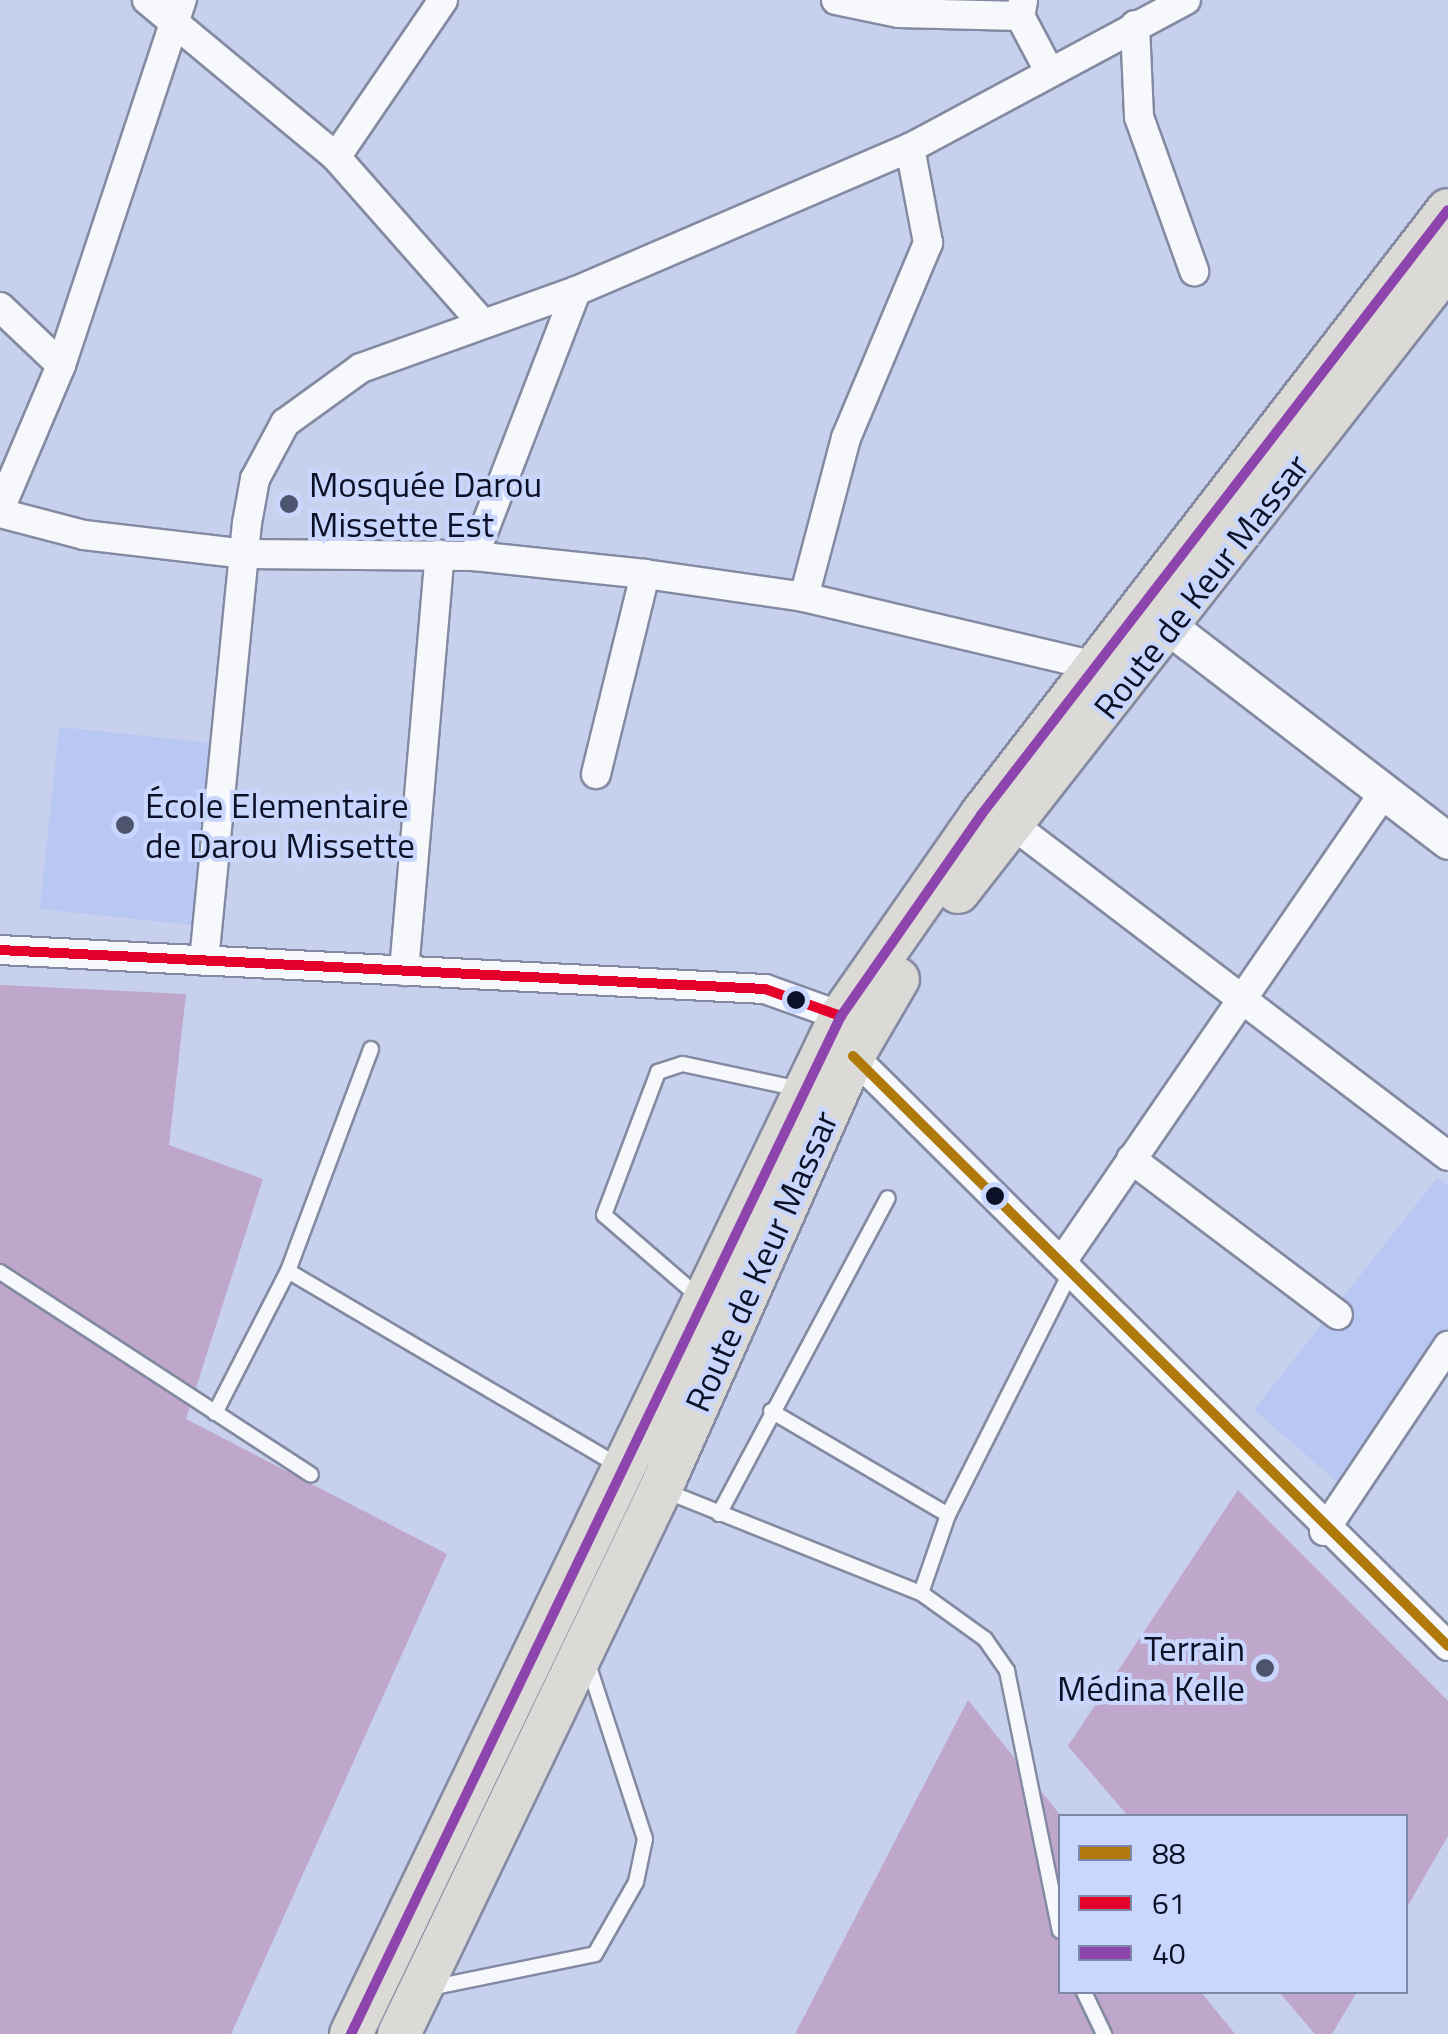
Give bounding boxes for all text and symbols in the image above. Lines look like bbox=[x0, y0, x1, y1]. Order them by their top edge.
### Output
street label: Route de Keur Massar bbox=[1085, 445, 1317, 727]
place label: Mosquée Darou Missette Est bbox=[309, 463, 542, 545]
marker: Mosquée Darou Missette Est bbox=[278, 493, 300, 515]
place label: École Elementaire de Darou Missette bbox=[145, 784, 415, 866]
marker: École Elementaire de Darou Missette bbox=[114, 814, 136, 836]
unlabelled marker bbox=[786, 990, 806, 1010]
street label: Route de Keur Massar bbox=[676, 1104, 846, 1418]
unlabelled marker bbox=[985, 1186, 1005, 1206]
place label: Terrain Médina Kelle bbox=[1057, 1627, 1245, 1709]
marker: Terrain Médina Kelle bbox=[1254, 1657, 1276, 1679]
legend bbox=[1058, 1814, 1408, 1994]
text: 88 bbox=[1152, 1830, 1186, 1876]
text: 61 bbox=[1152, 1880, 1186, 1926]
text: 40 bbox=[1152, 1930, 1186, 1976]

